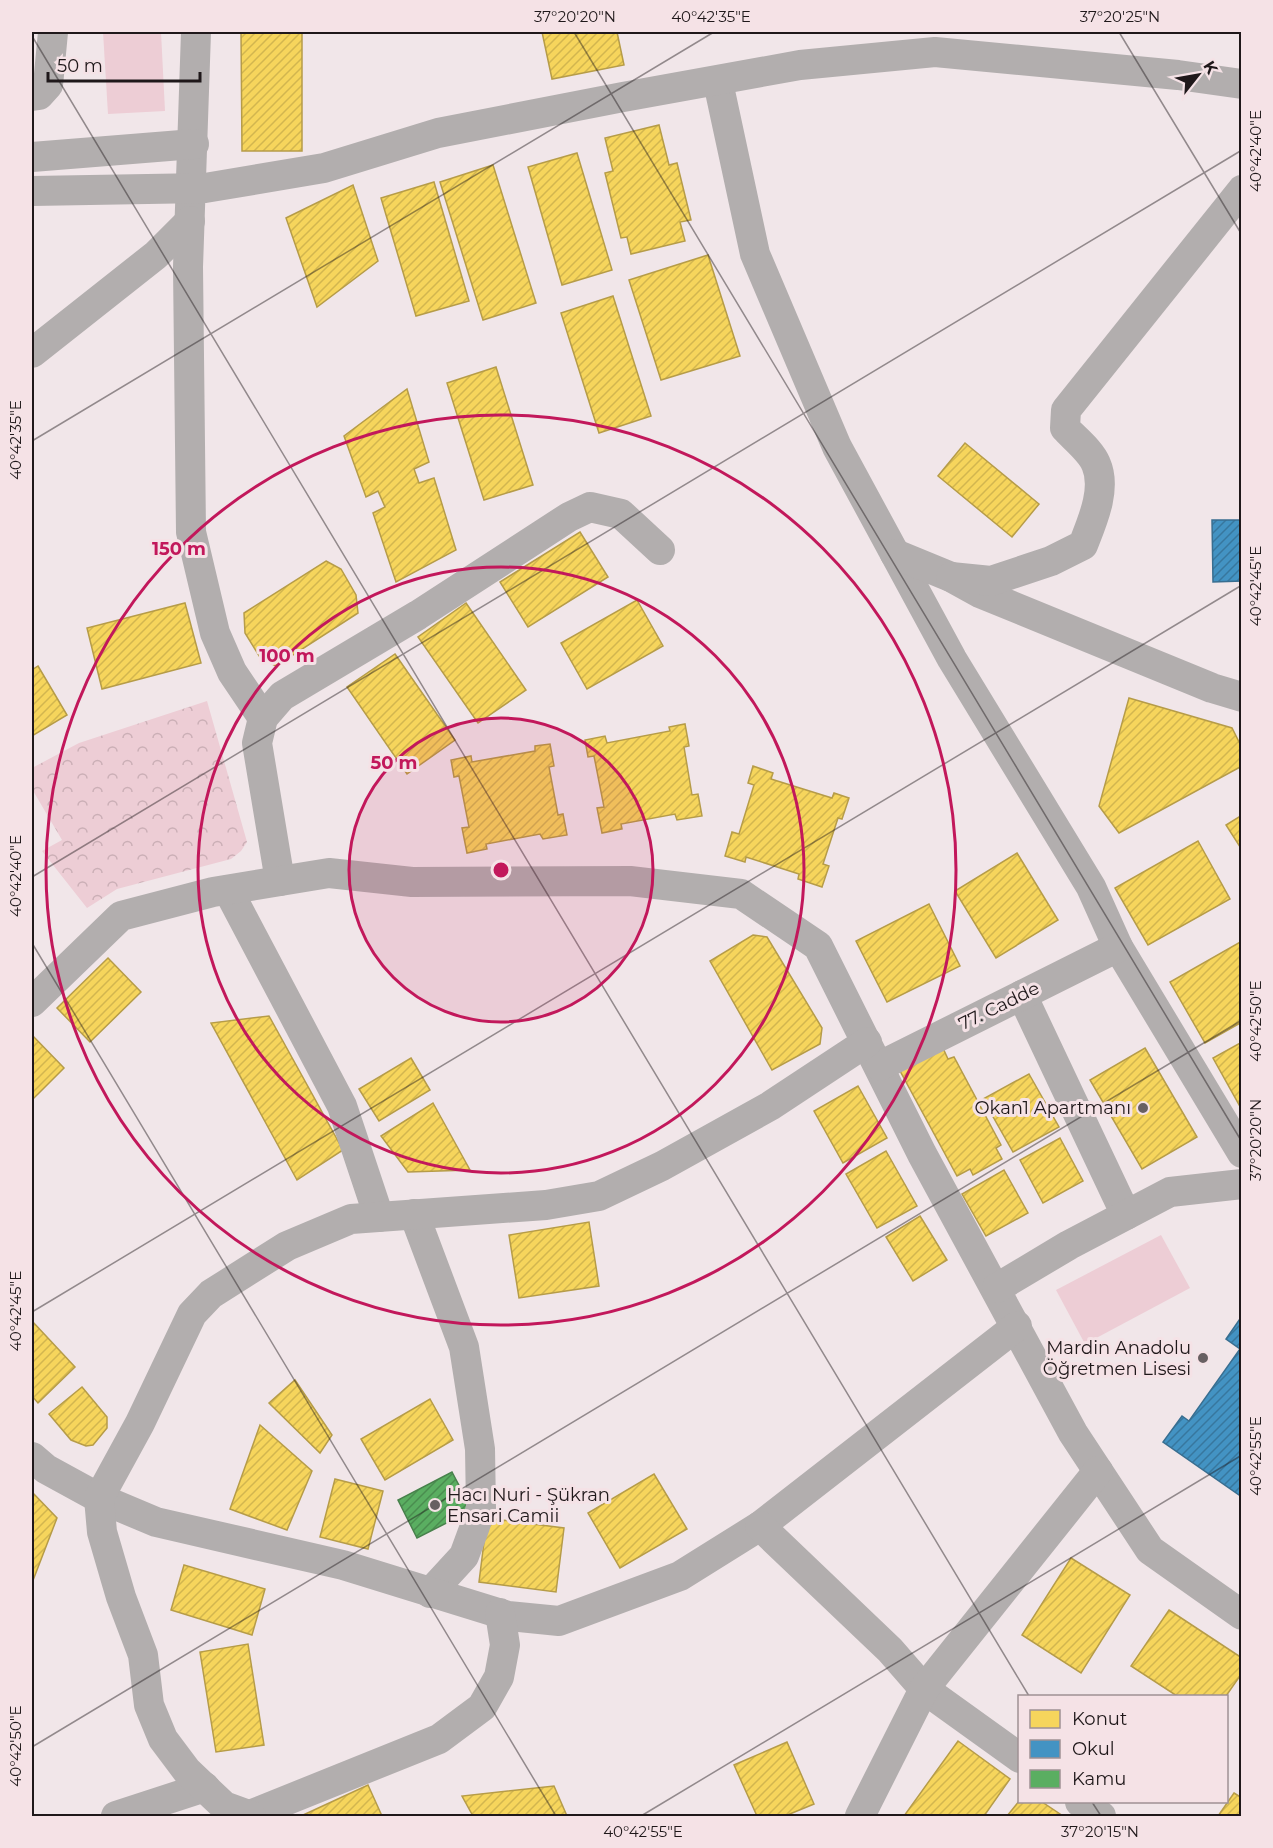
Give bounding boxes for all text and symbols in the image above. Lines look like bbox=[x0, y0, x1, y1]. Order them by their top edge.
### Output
text: 37°20'20"N bbox=[534, 7, 616, 26]
text: 40°42'35"E bbox=[671, 7, 751, 26]
text: 37°20'25"N bbox=[1080, 7, 1160, 26]
scale bar bbox=[48, 45, 200, 83]
north arrow bbox=[1168, 45, 1228, 105]
text: 50 m bbox=[57, 55, 103, 77]
text: K bbox=[1199, 58, 1222, 78]
text: 40°42'40"E bbox=[1246, 110, 1265, 192]
text: 40°42'35"E bbox=[6, 400, 25, 480]
text: 150 m bbox=[152, 538, 206, 560]
text: 40°42'45"E bbox=[1246, 546, 1265, 626]
text: 100 m bbox=[259, 645, 315, 667]
text: 50 m bbox=[371, 752, 417, 774]
text: 40°42'40"E bbox=[6, 835, 25, 917]
centre of rings bbox=[491, 860, 511, 880]
street label: 77. Cadde bbox=[955, 977, 1043, 1035]
text: 40°42'50"E bbox=[1246, 980, 1265, 1062]
place label: Okan1 Apartmanı bbox=[975, 1097, 1131, 1119]
text: 37°20'20"N bbox=[1246, 1099, 1265, 1181]
marker: Okan1 Apartmanı bbox=[1136, 1101, 1150, 1115]
text: 40°42'45"E bbox=[6, 1271, 25, 1351]
place label: Mardin Anadolu Öğretmen Lisesi bbox=[1043, 1337, 1191, 1380]
marker: Mardin Anadolu Öğretmen Lisesi bbox=[1196, 1351, 1210, 1365]
text: 40°42'55"E bbox=[1246, 1416, 1265, 1496]
place label: Hacı Nuri - Şükran Ensari Camii bbox=[447, 1484, 610, 1527]
marker: Hacı Nuri - Şükran Ensari Camii bbox=[428, 1498, 442, 1512]
legend bbox=[1018, 1695, 1228, 1803]
text: 40°42'50"E bbox=[6, 1705, 25, 1787]
text: Konut bbox=[1072, 1708, 1127, 1730]
text: Okul bbox=[1072, 1738, 1115, 1760]
text: Kamu bbox=[1072, 1768, 1126, 1790]
text: 40°42'55"E bbox=[603, 1822, 683, 1841]
text: 37°20'15"N bbox=[1061, 1822, 1139, 1841]

